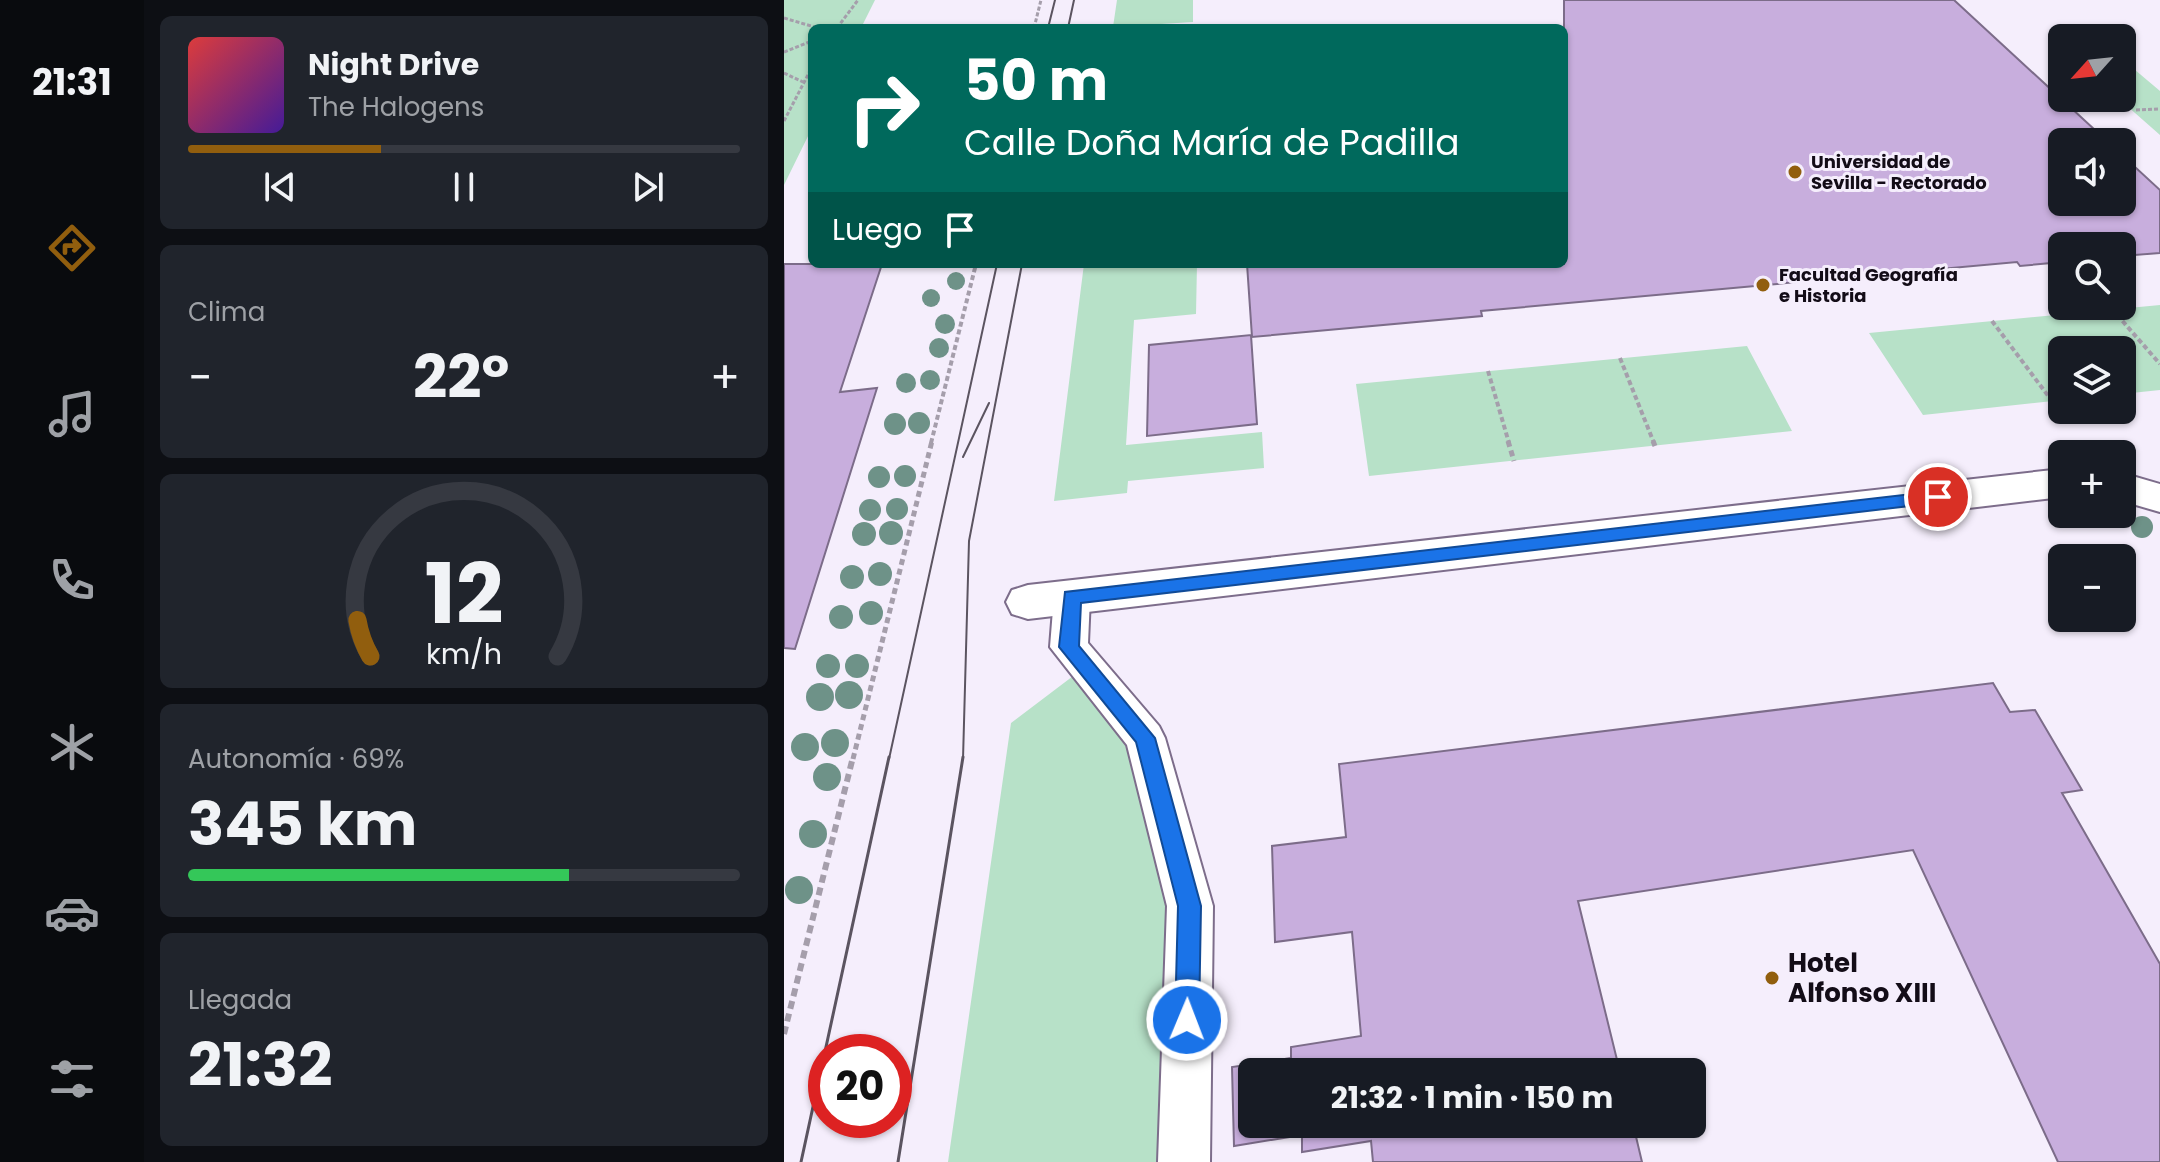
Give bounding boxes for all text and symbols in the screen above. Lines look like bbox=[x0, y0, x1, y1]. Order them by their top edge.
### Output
north arrow bbox=[2048, 24, 2136, 112]
map controls bbox=[2048, 24, 2136, 632]
text: 50 m bbox=[964, 41, 1108, 120]
text: Night Drive bbox=[308, 43, 479, 86]
icon: right bbox=[832, 56, 936, 160]
text: 21:31 bbox=[32, 57, 112, 108]
text: The Halogens bbox=[308, 89, 484, 125]
text: Calle Doña María de Padilla bbox=[964, 117, 1460, 168]
button: sound bbox=[2048, 128, 2136, 216]
place label: Universidad de Sevilla - Rectorado bbox=[1811, 149, 1987, 195]
marker: Universidad de Sevilla - Rectorado bbox=[1786, 163, 1804, 181]
icon: previous bbox=[258, 165, 302, 209]
icon: pause bbox=[442, 165, 486, 209]
icon: next bbox=[626, 165, 670, 209]
text: Luego bbox=[832, 208, 922, 251]
icon: arrive bbox=[938, 208, 982, 252]
icon: directions bbox=[44, 220, 100, 276]
button: search bbox=[2048, 232, 2136, 320]
place label: Facultad Geografía e Historia bbox=[1779, 262, 1958, 308]
marker: Facultad Geografía e Historia bbox=[1754, 276, 1772, 294]
text: Clima bbox=[188, 294, 265, 330]
text: 22° bbox=[413, 335, 509, 419]
button: layers bbox=[2048, 336, 2136, 424]
text: − bbox=[188, 347, 212, 408]
text: + bbox=[710, 347, 740, 408]
icon: music bbox=[44, 386, 100, 442]
button: + bbox=[2048, 440, 2136, 528]
pin bbox=[1904, 463, 1972, 531]
icon: arrive bbox=[1916, 475, 1960, 519]
text: 12 bbox=[425, 536, 503, 652]
button: − bbox=[2048, 544, 2136, 632]
icon: phone bbox=[44, 552, 100, 608]
text: km/h bbox=[426, 634, 502, 674]
icon: climate bbox=[44, 719, 100, 775]
text: Autonomía · 69% bbox=[188, 741, 404, 777]
text: 345 km bbox=[188, 782, 417, 866]
icon: car bbox=[44, 885, 100, 941]
place label: Hotel Alfonso XIII bbox=[1788, 945, 1936, 1011]
marker: Hotel Alfonso XIII bbox=[1763, 969, 1781, 987]
position arrow bbox=[1145, 978, 1229, 1062]
text: Llegada bbox=[188, 982, 292, 1018]
text: 21:32 bbox=[188, 1023, 332, 1107]
speed limit sign: 20 bbox=[808, 1034, 912, 1138]
icon: filters bbox=[44, 1051, 100, 1107]
text: 21:32 · 1 min · 150 m bbox=[1331, 1076, 1613, 1119]

